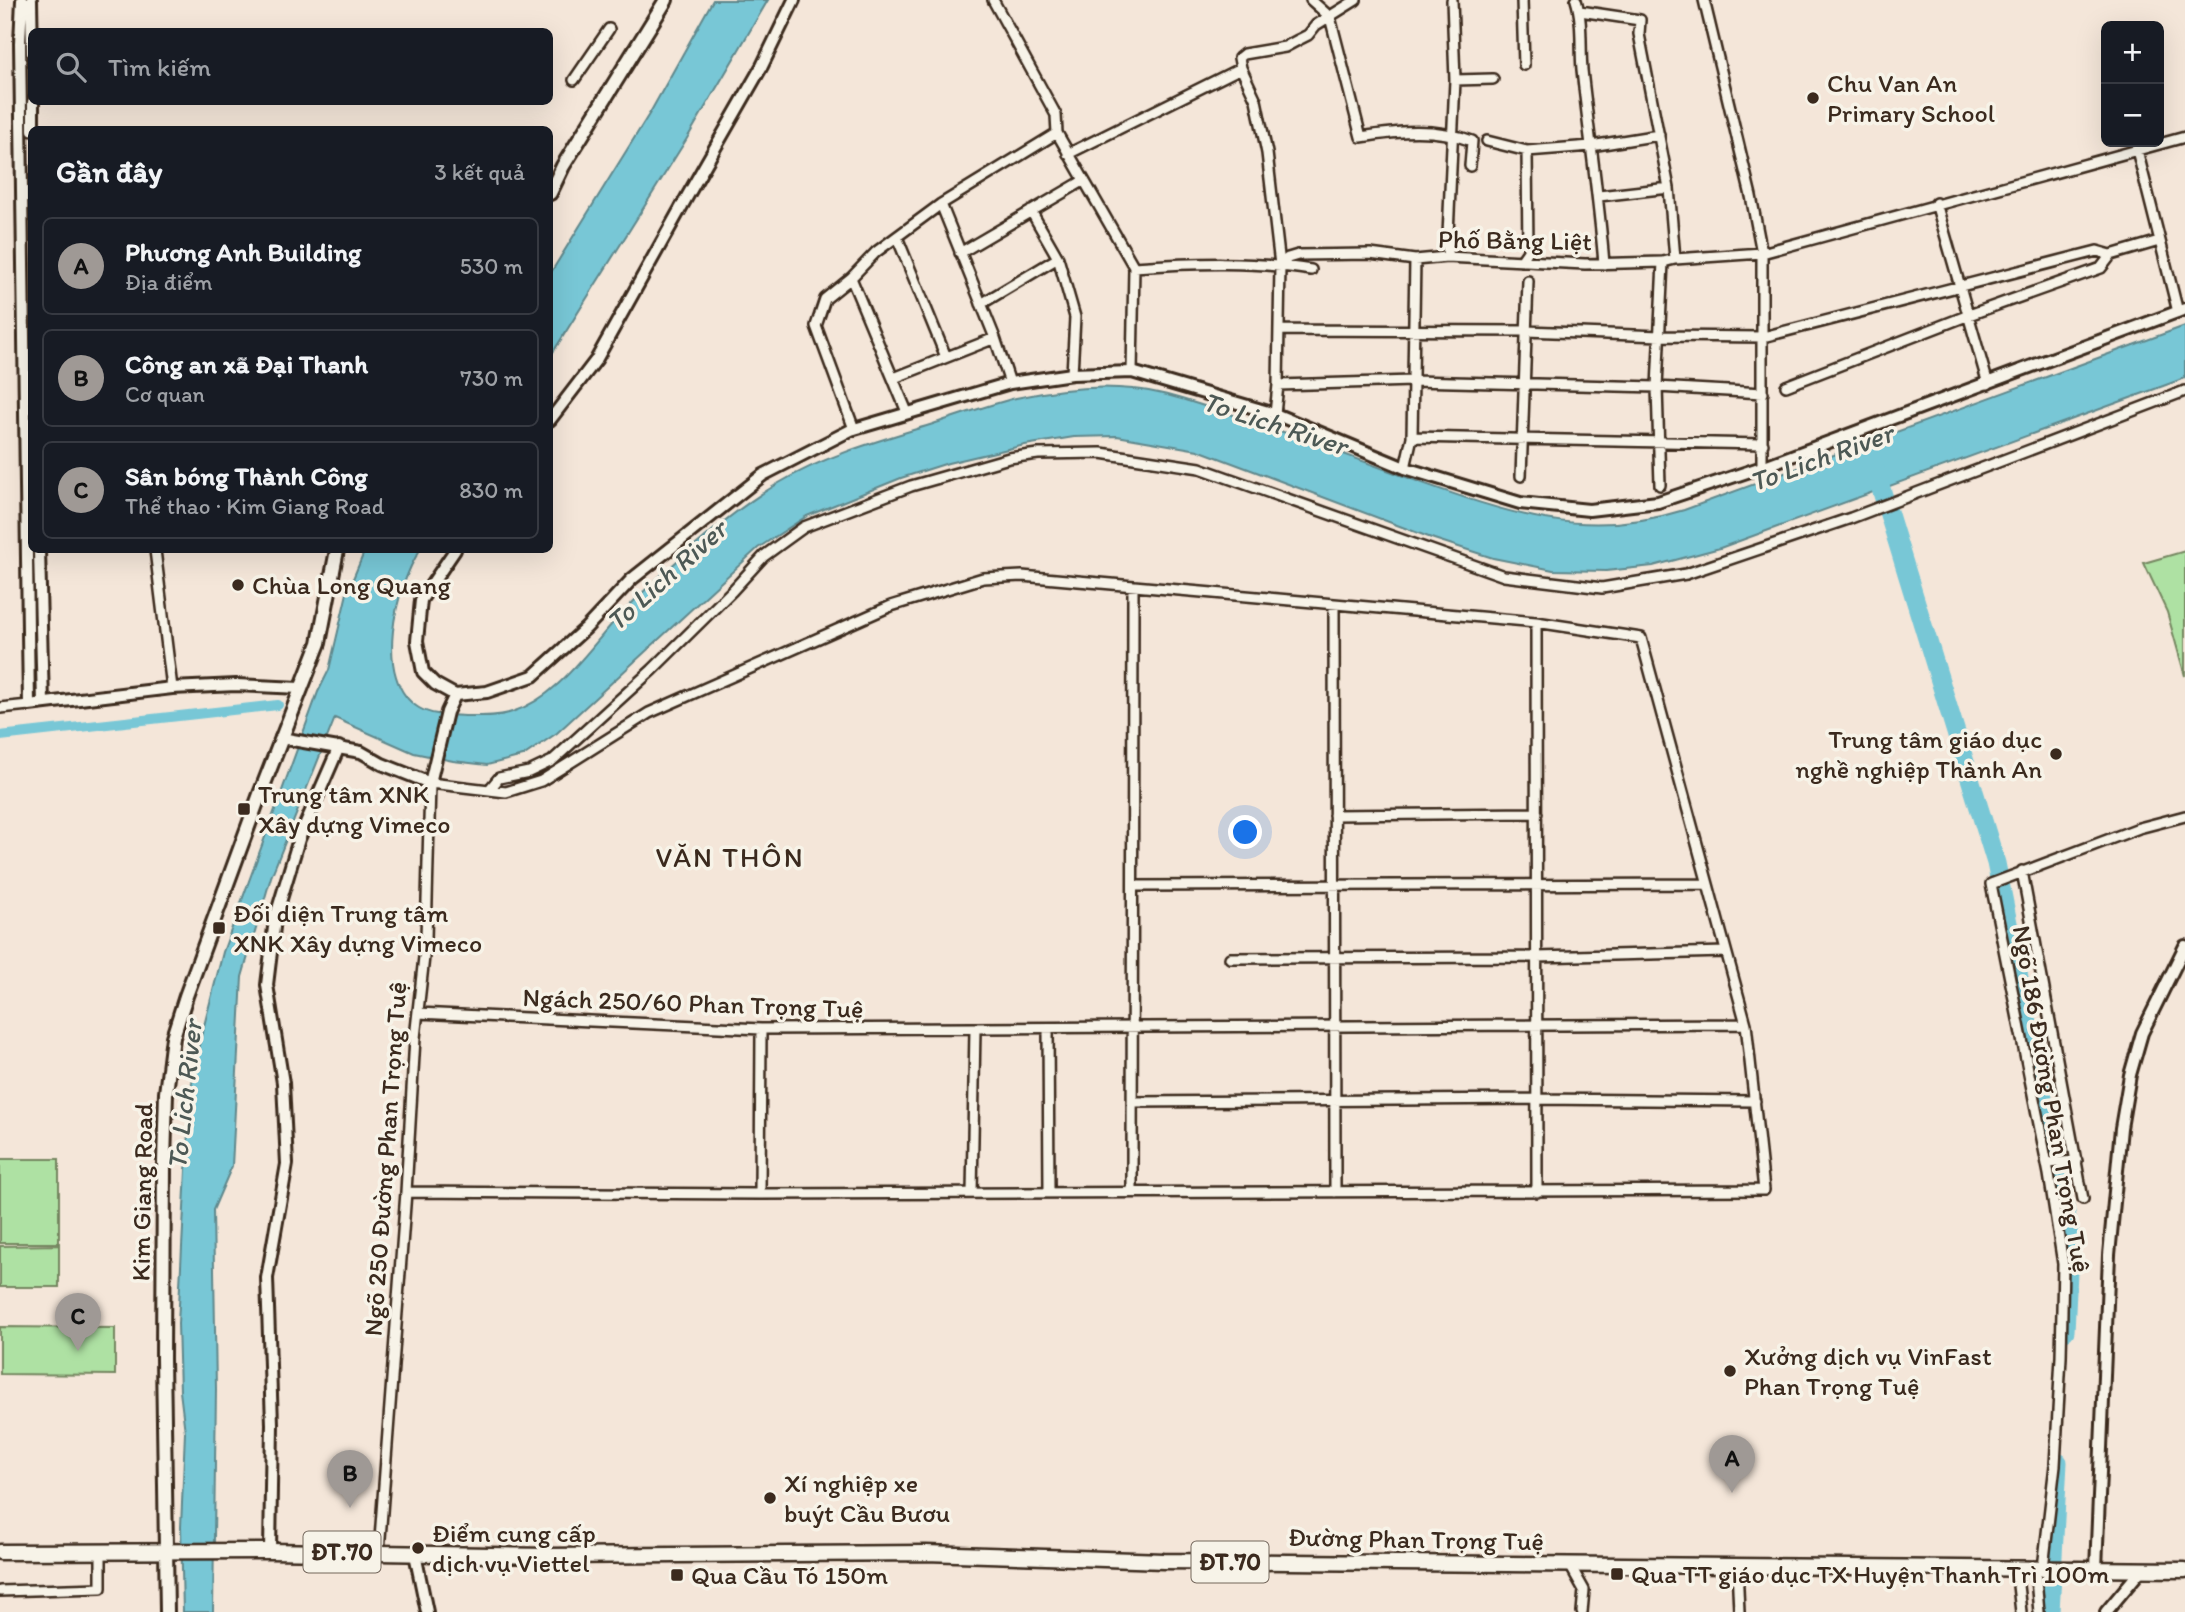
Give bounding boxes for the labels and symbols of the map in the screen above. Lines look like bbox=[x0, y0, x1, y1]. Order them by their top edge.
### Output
place label: Chu Van An Primary School bbox=[1827, 67, 1995, 129]
marker: Chu Van An Primary School bbox=[1805, 90, 1821, 106]
street label: Phố Bằng Liệt bbox=[1438, 223, 1593, 257]
water label: To Lich River bbox=[1198, 384, 1355, 463]
water label: To Lich River bbox=[1745, 414, 1900, 499]
water label: To Lich River bbox=[599, 510, 735, 638]
place label: Chùa Long Quang bbox=[252, 569, 451, 601]
marker: Chùa Long Quang bbox=[230, 577, 246, 593]
place label: Trung tâm giáo dục nghề nghiệp Thành An bbox=[1795, 723, 2042, 785]
marker: Trung tâm giáo dục nghề nghiệp Thành An bbox=[2048, 746, 2064, 762]
place label: Trung tâm XNK Xây dựng Vimeco bbox=[258, 778, 451, 840]
marker: Trung tâm XNK Xây dựng Vimeco bbox=[236, 801, 252, 817]
your location bbox=[1228, 815, 1262, 849]
district label: VĂN THÔN bbox=[655, 840, 805, 874]
place label: Đối diện Trung tâm XNK Xây dựng Vimeco bbox=[233, 897, 482, 959]
marker: Đối diện Trung tâm XNK Xây dựng Vimeco bbox=[211, 920, 227, 936]
street label: Ngõ 186 Đường Phan Trọng Tuệ bbox=[2006, 923, 2098, 1275]
street label: Ngõ 250 Đường Phan Trọng Tuệ bbox=[357, 981, 413, 1337]
street label: Ngách 250/60 Phan Trọng Tuệ bbox=[522, 981, 864, 1025]
water label: To Lich River bbox=[159, 1016, 209, 1172]
street label: Kim Giang Road bbox=[124, 1102, 160, 1282]
pin: C bbox=[55, 1293, 101, 1351]
place label: Xưởng dịch vụ VinFast Phan Trọng Tuệ bbox=[1744, 1340, 1992, 1402]
marker: Xưởng dịch vụ VinFast Phan Trọng Tuệ bbox=[1722, 1363, 1738, 1379]
pin: A bbox=[1709, 1435, 1755, 1493]
pin: B bbox=[327, 1450, 373, 1508]
place label: Xí nghiệp xe buýt Cầu Bươu bbox=[784, 1467, 950, 1529]
marker: Xí nghiệp xe buýt Cầu Bươu bbox=[762, 1490, 778, 1506]
place label: Điểm cung cấp dịch vụ Viettel bbox=[432, 1517, 596, 1579]
street label: Đường Phan Trọng Tuệ bbox=[1288, 1521, 1544, 1557]
road number: ĐT.70 bbox=[304, 1532, 380, 1572]
marker: Điểm cung cấp dịch vụ Viettel bbox=[410, 1540, 426, 1556]
road number: ĐT.70 bbox=[1192, 1542, 1268, 1582]
place label: Qua TT giáo dục TX Huyện Thanh Trì 100m bbox=[1631, 1558, 2109, 1590]
place label: Qua Cầu Tó 150m bbox=[691, 1559, 888, 1591]
marker: Qua TT giáo dục TX Huyện Thanh Trì 100m bbox=[1609, 1566, 1625, 1582]
marker: Qua Cầu Tó 150m bbox=[669, 1567, 685, 1583]

